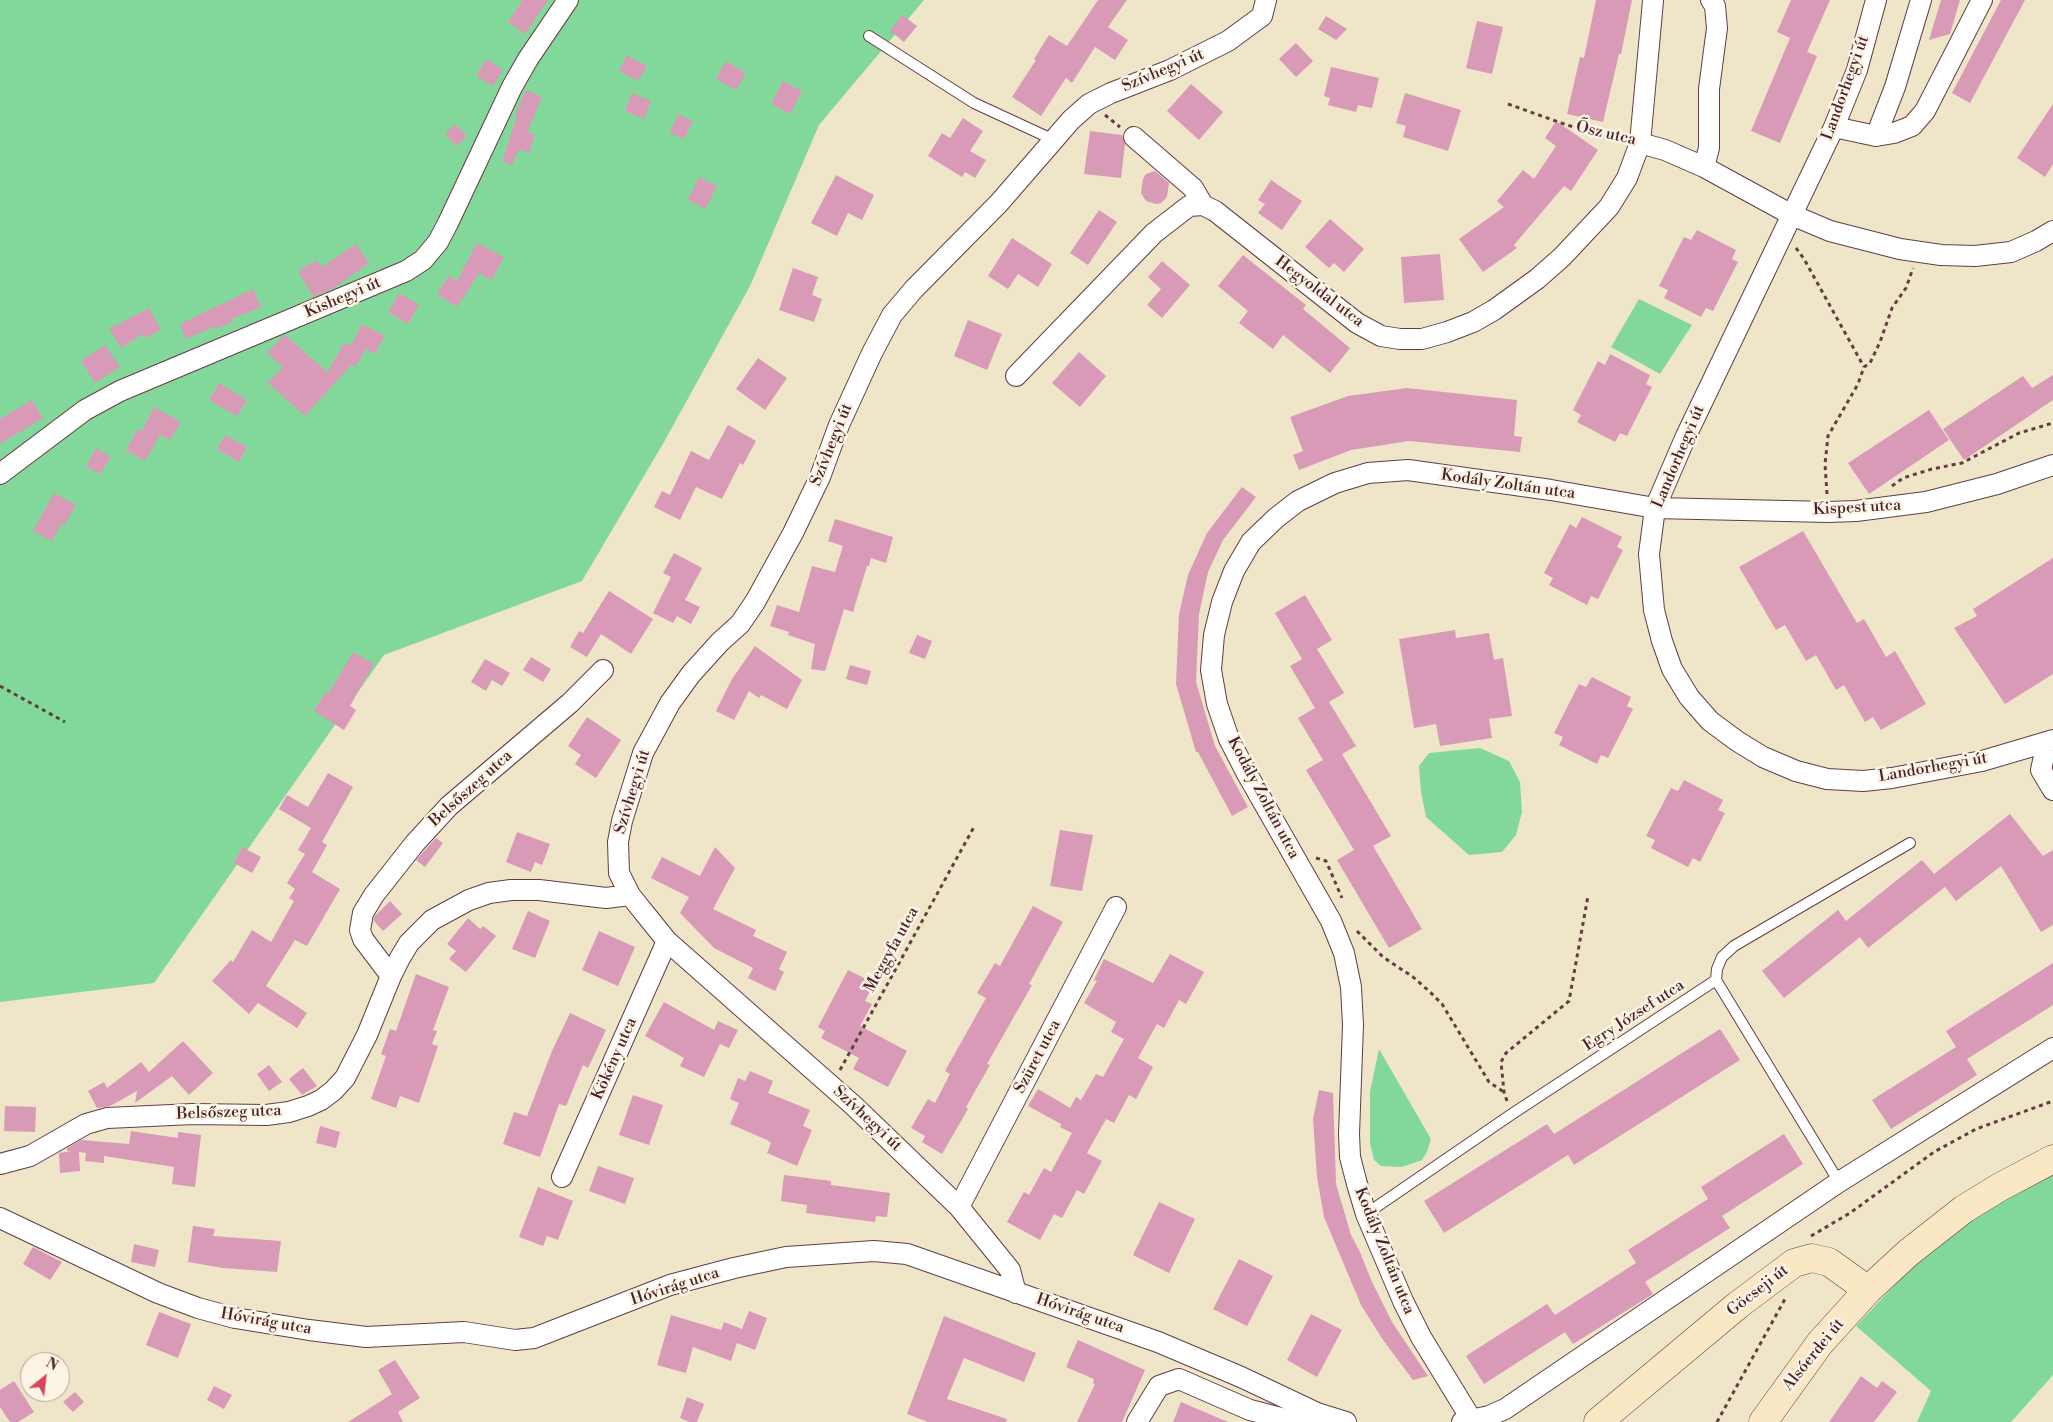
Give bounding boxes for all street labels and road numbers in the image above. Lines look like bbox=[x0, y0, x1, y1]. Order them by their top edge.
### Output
street label: Landorhegyi út bbox=[1818, 33, 1874, 143]
street label: Szívhegyi út bbox=[1119, 45, 1207, 97]
street label: Ősz utca bbox=[1574, 118, 1638, 150]
street label: Hegyoldal utca bbox=[1271, 252, 1367, 332]
street label: Kishegyi út bbox=[302, 273, 384, 323]
street label: Szívhegyi út bbox=[807, 401, 857, 489]
street label: Landorhegyi út bbox=[1649, 403, 1709, 511]
street label: Kodály Zoltán utca bbox=[1440, 466, 1576, 504]
street label: Kispest utca bbox=[1812, 496, 1902, 520]
street label: Kodály Zoltán utca bbox=[1223, 734, 1303, 862]
street label: Belsőszeg utca bbox=[425, 747, 517, 831]
street label: Szívhegyi út bbox=[611, 748, 655, 836]
street label: Landorhegyi út bbox=[1877, 749, 1989, 787]
street label: Meggyfa utca bbox=[861, 904, 923, 996]
street label: Egry József utca bbox=[1580, 976, 1688, 1056]
street label: Kökény utca bbox=[588, 1015, 642, 1103]
street label: Szüret utca bbox=[1011, 1017, 1065, 1097]
street label: Szívhegyi út bbox=[829, 1082, 905, 1156]
street label: Belsőszeg utca bbox=[176, 1102, 282, 1124]
street label: Kodály Zoltán utca bbox=[1350, 1185, 1418, 1317]
street label: Göcseji út bbox=[1723, 1261, 1793, 1321]
street label: Hóvirág utca bbox=[628, 1264, 722, 1310]
street label: Hóvirág utca bbox=[1033, 1290, 1127, 1338]
street label: Hóvirág utca bbox=[219, 1305, 313, 1339]
street label: Alsóerdei út bbox=[1779, 1315, 1849, 1395]

